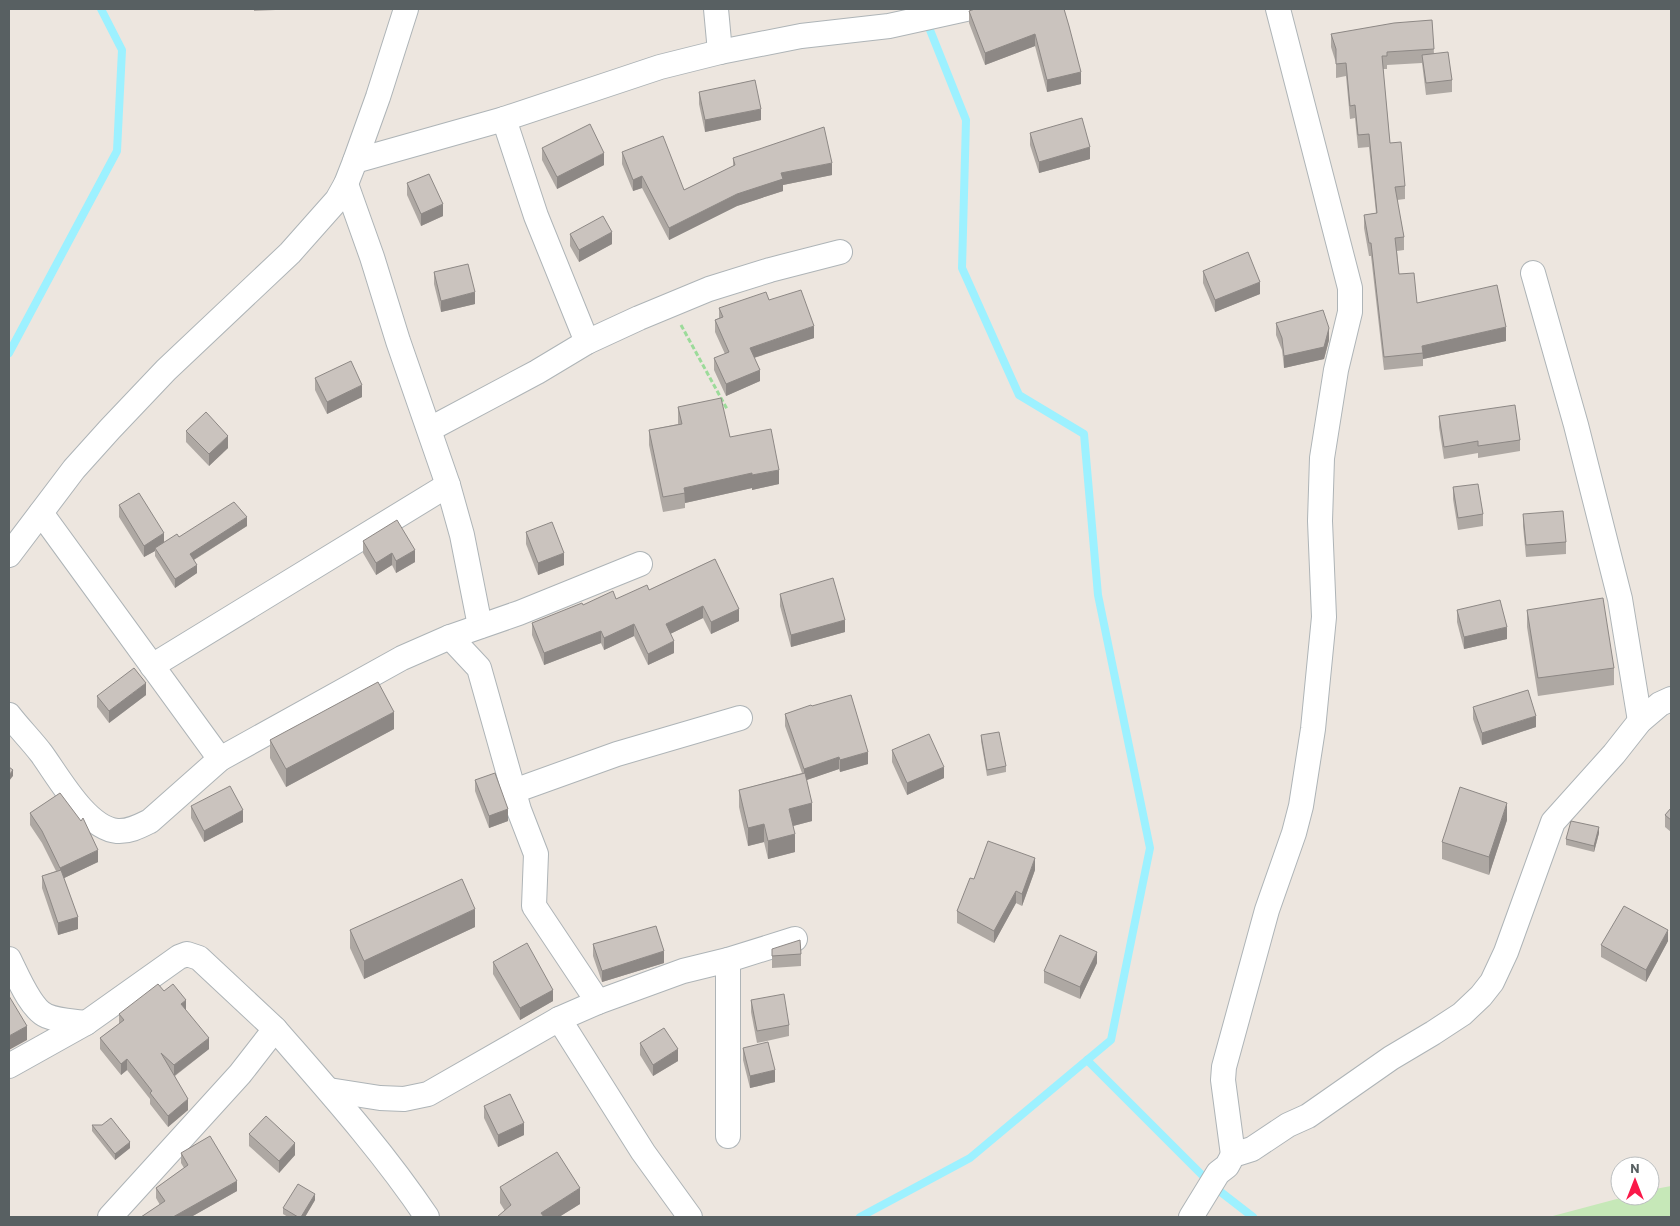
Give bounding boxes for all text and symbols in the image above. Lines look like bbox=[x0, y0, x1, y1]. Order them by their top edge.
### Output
north arrow bbox=[1610, 1156, 1660, 1206]
text: N bbox=[1630, 1159, 1640, 1176]

